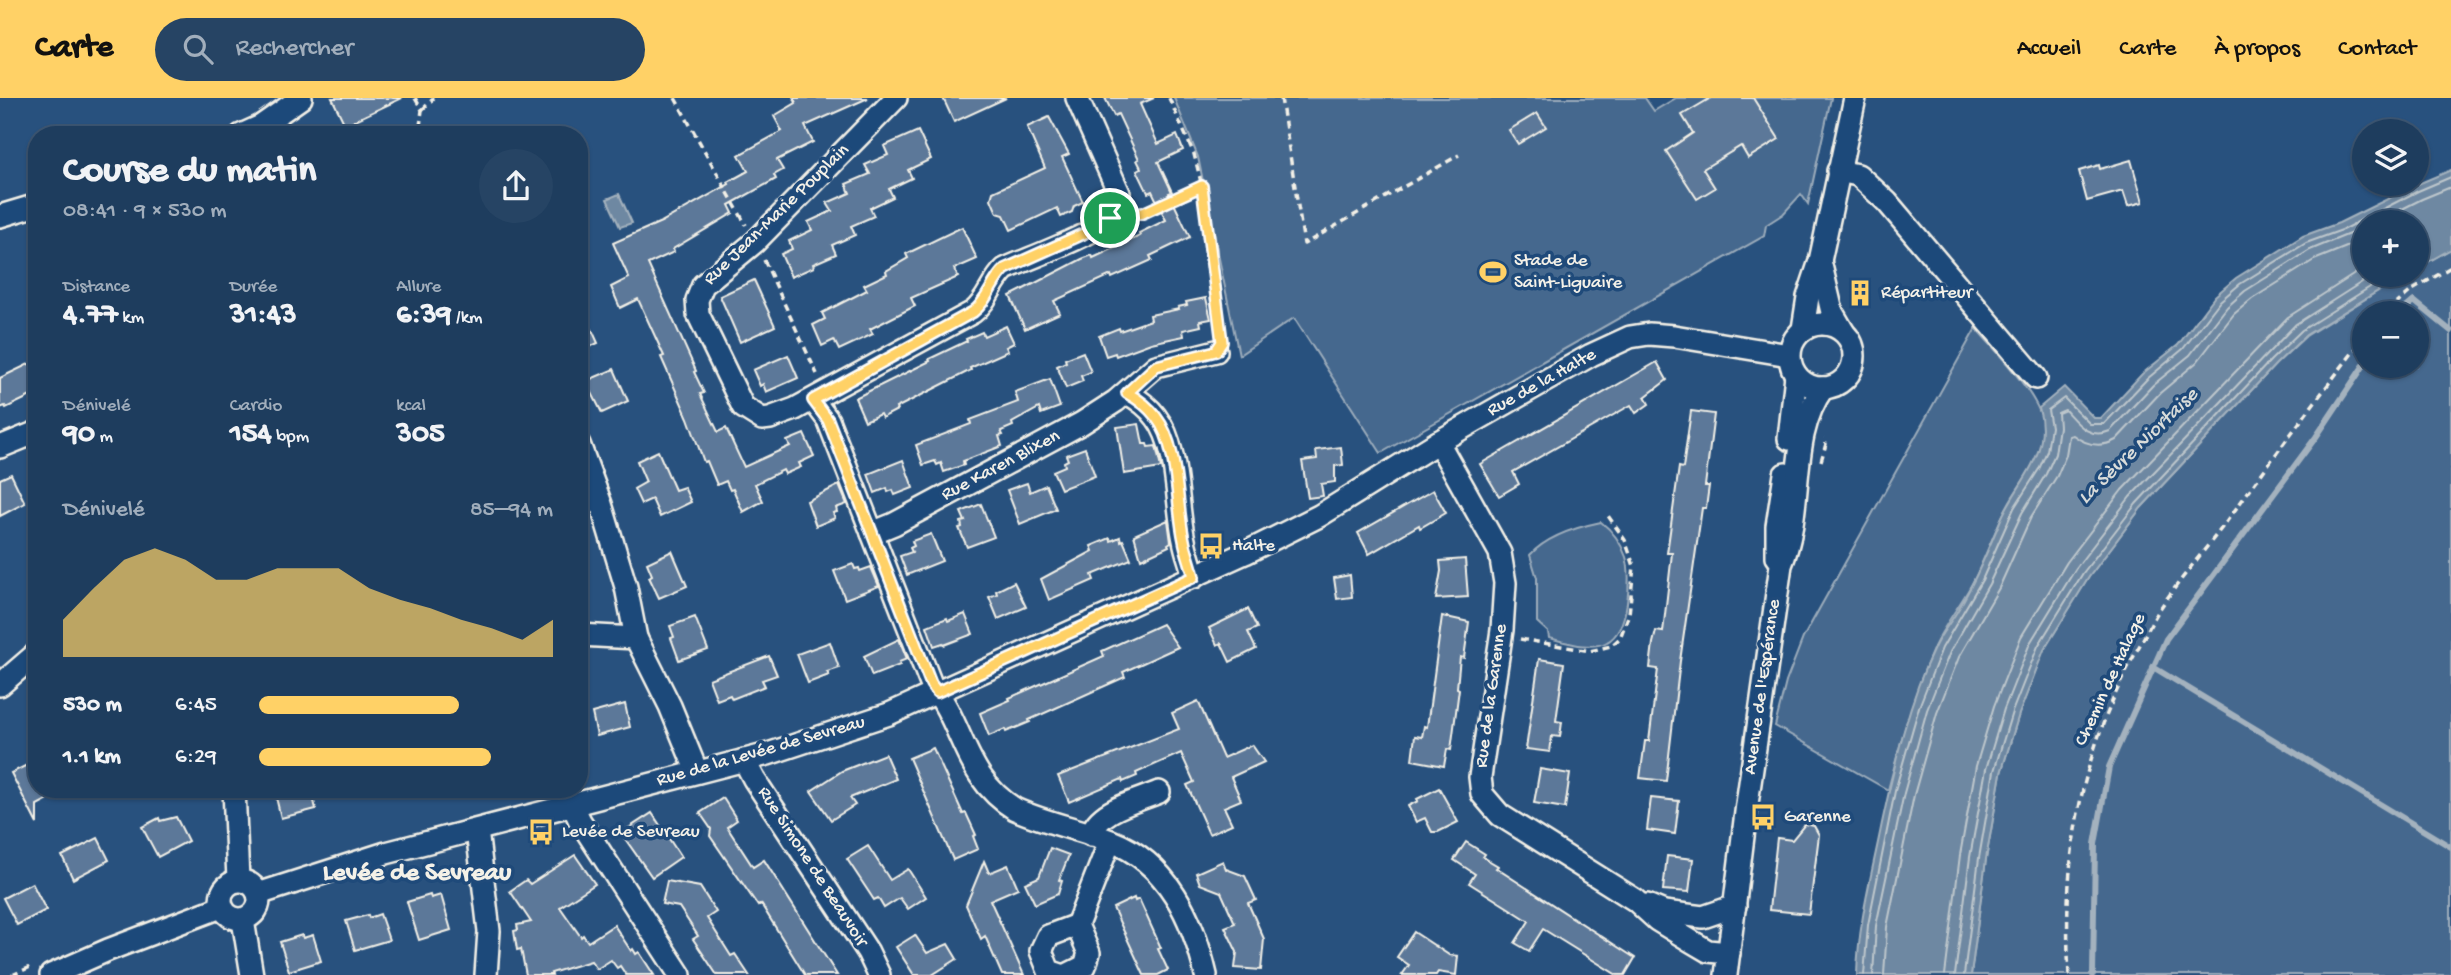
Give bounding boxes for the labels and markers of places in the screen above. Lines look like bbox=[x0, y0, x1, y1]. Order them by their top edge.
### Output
pin bbox=[1080, 188, 1140, 248]
place label: Stade de Saint-Liguaire bbox=[1514, 250, 1622, 295]
sports icon: Stade de Saint-Liguaire bbox=[1478, 257, 1508, 287]
building icon: Répartiteur bbox=[1845, 278, 1875, 308]
place label: Répartiteur bbox=[1881, 282, 1975, 305]
bus stop icon: Halte bbox=[1196, 531, 1226, 561]
place label: Halte bbox=[1232, 535, 1275, 558]
bus stop icon: Garenne bbox=[1748, 802, 1778, 832]
place label: Garenne bbox=[1784, 806, 1851, 829]
bus stop icon: Levée de Sevreau bbox=[526, 817, 556, 847]
place label: Levée de Sevreau bbox=[562, 821, 700, 844]

